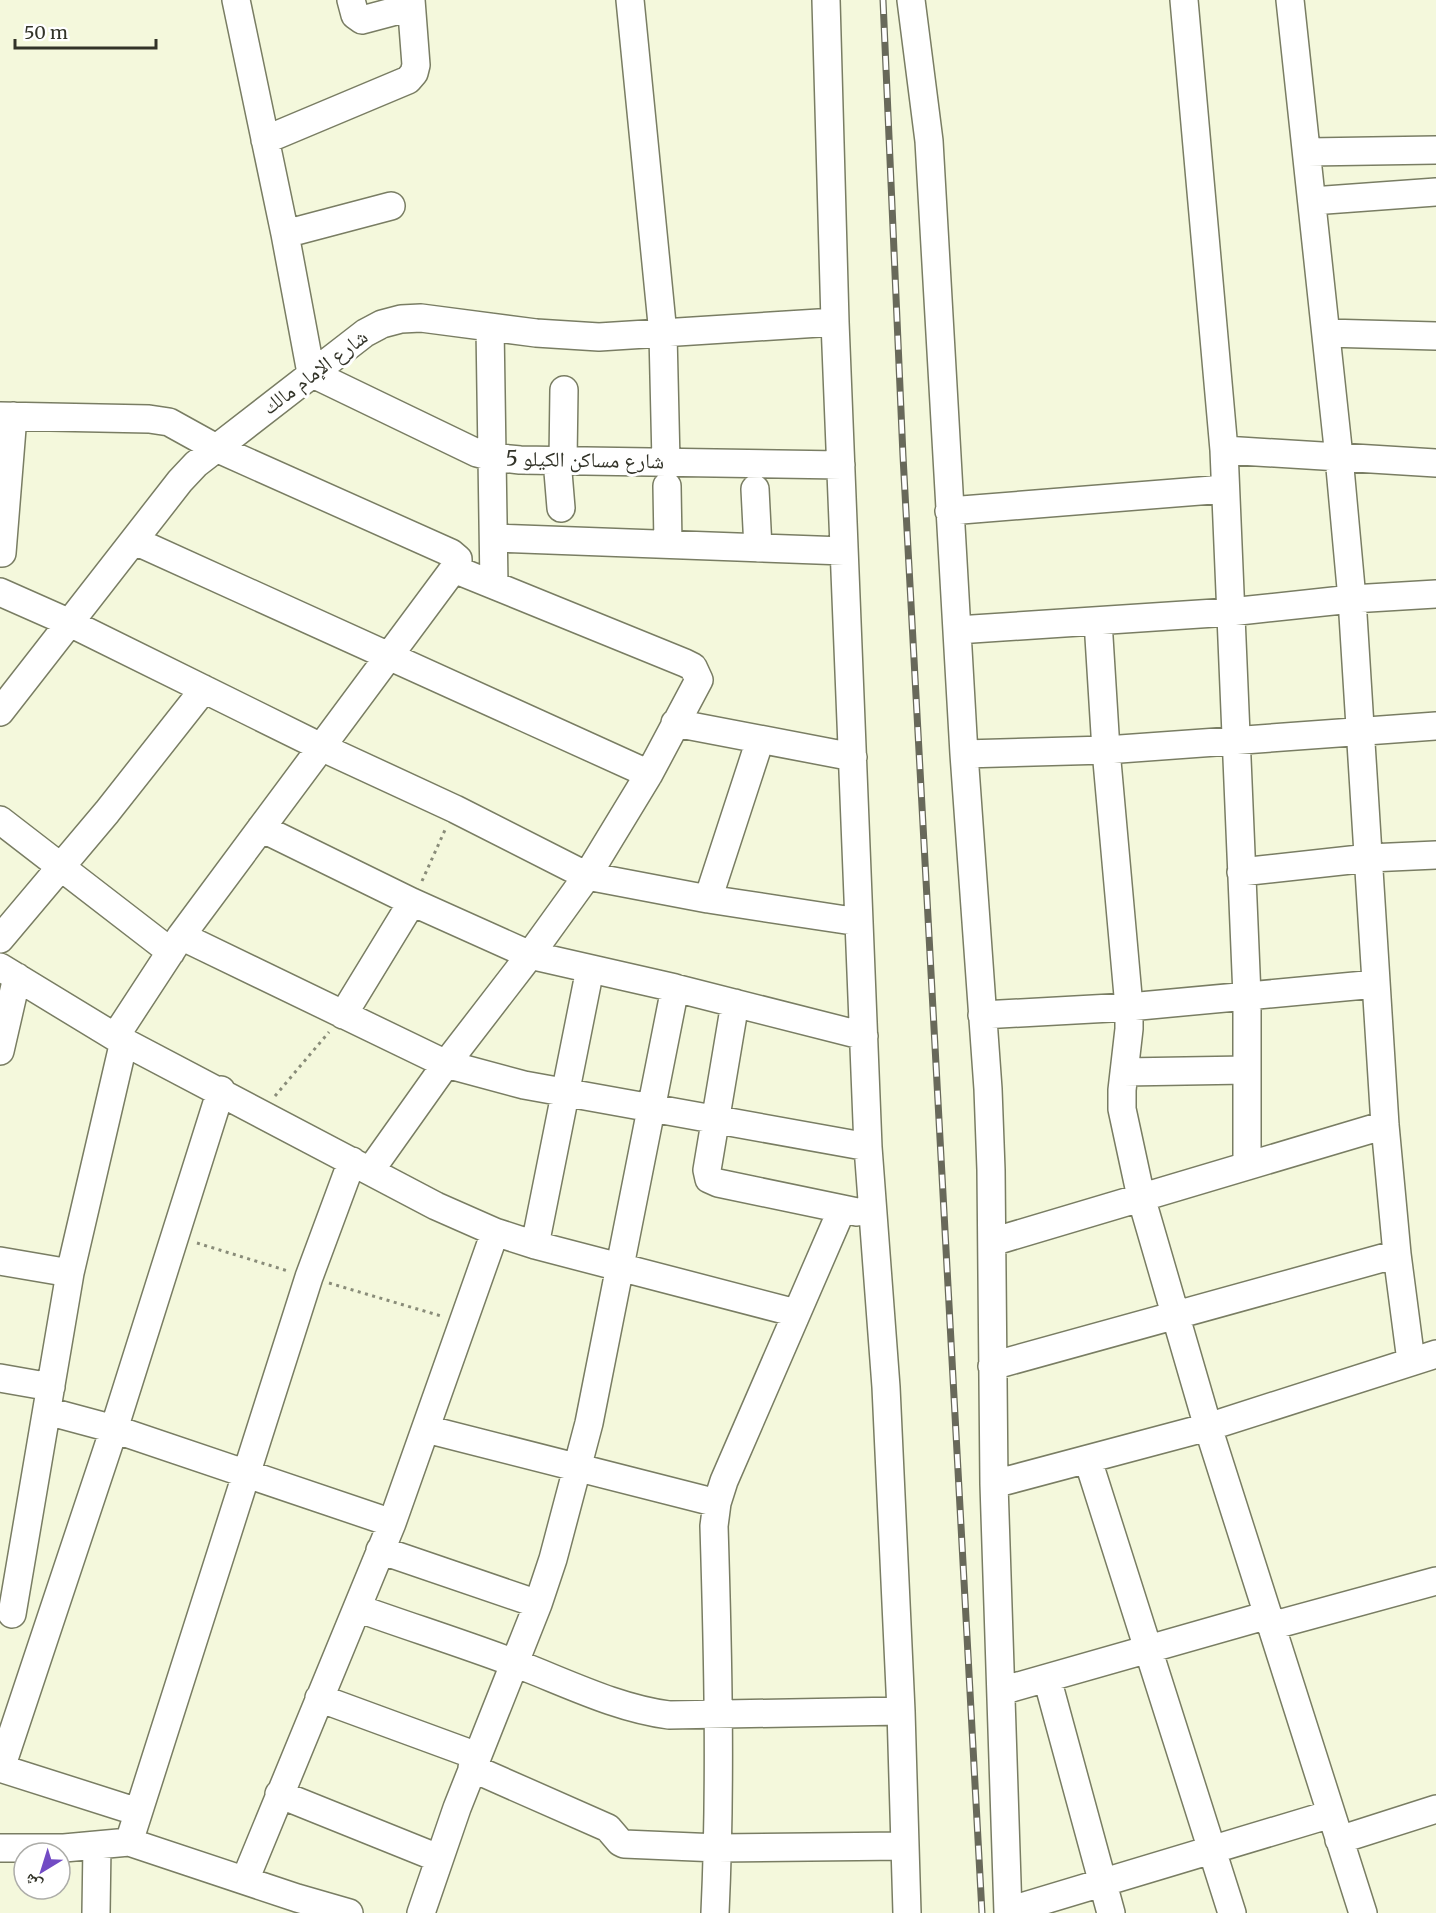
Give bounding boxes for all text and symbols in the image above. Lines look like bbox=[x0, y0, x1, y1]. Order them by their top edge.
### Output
scale bar bbox=[15, 12, 156, 50]
text: 50 m bbox=[24, 21, 68, 44]
street label: شارع الإمام مالك bbox=[256, 323, 374, 421]
street label: شارع مساكن الكيلو 5 bbox=[505, 445, 665, 474]
north arrow bbox=[12, 1841, 72, 1901]
text: ش bbox=[20, 1870, 46, 1896]

